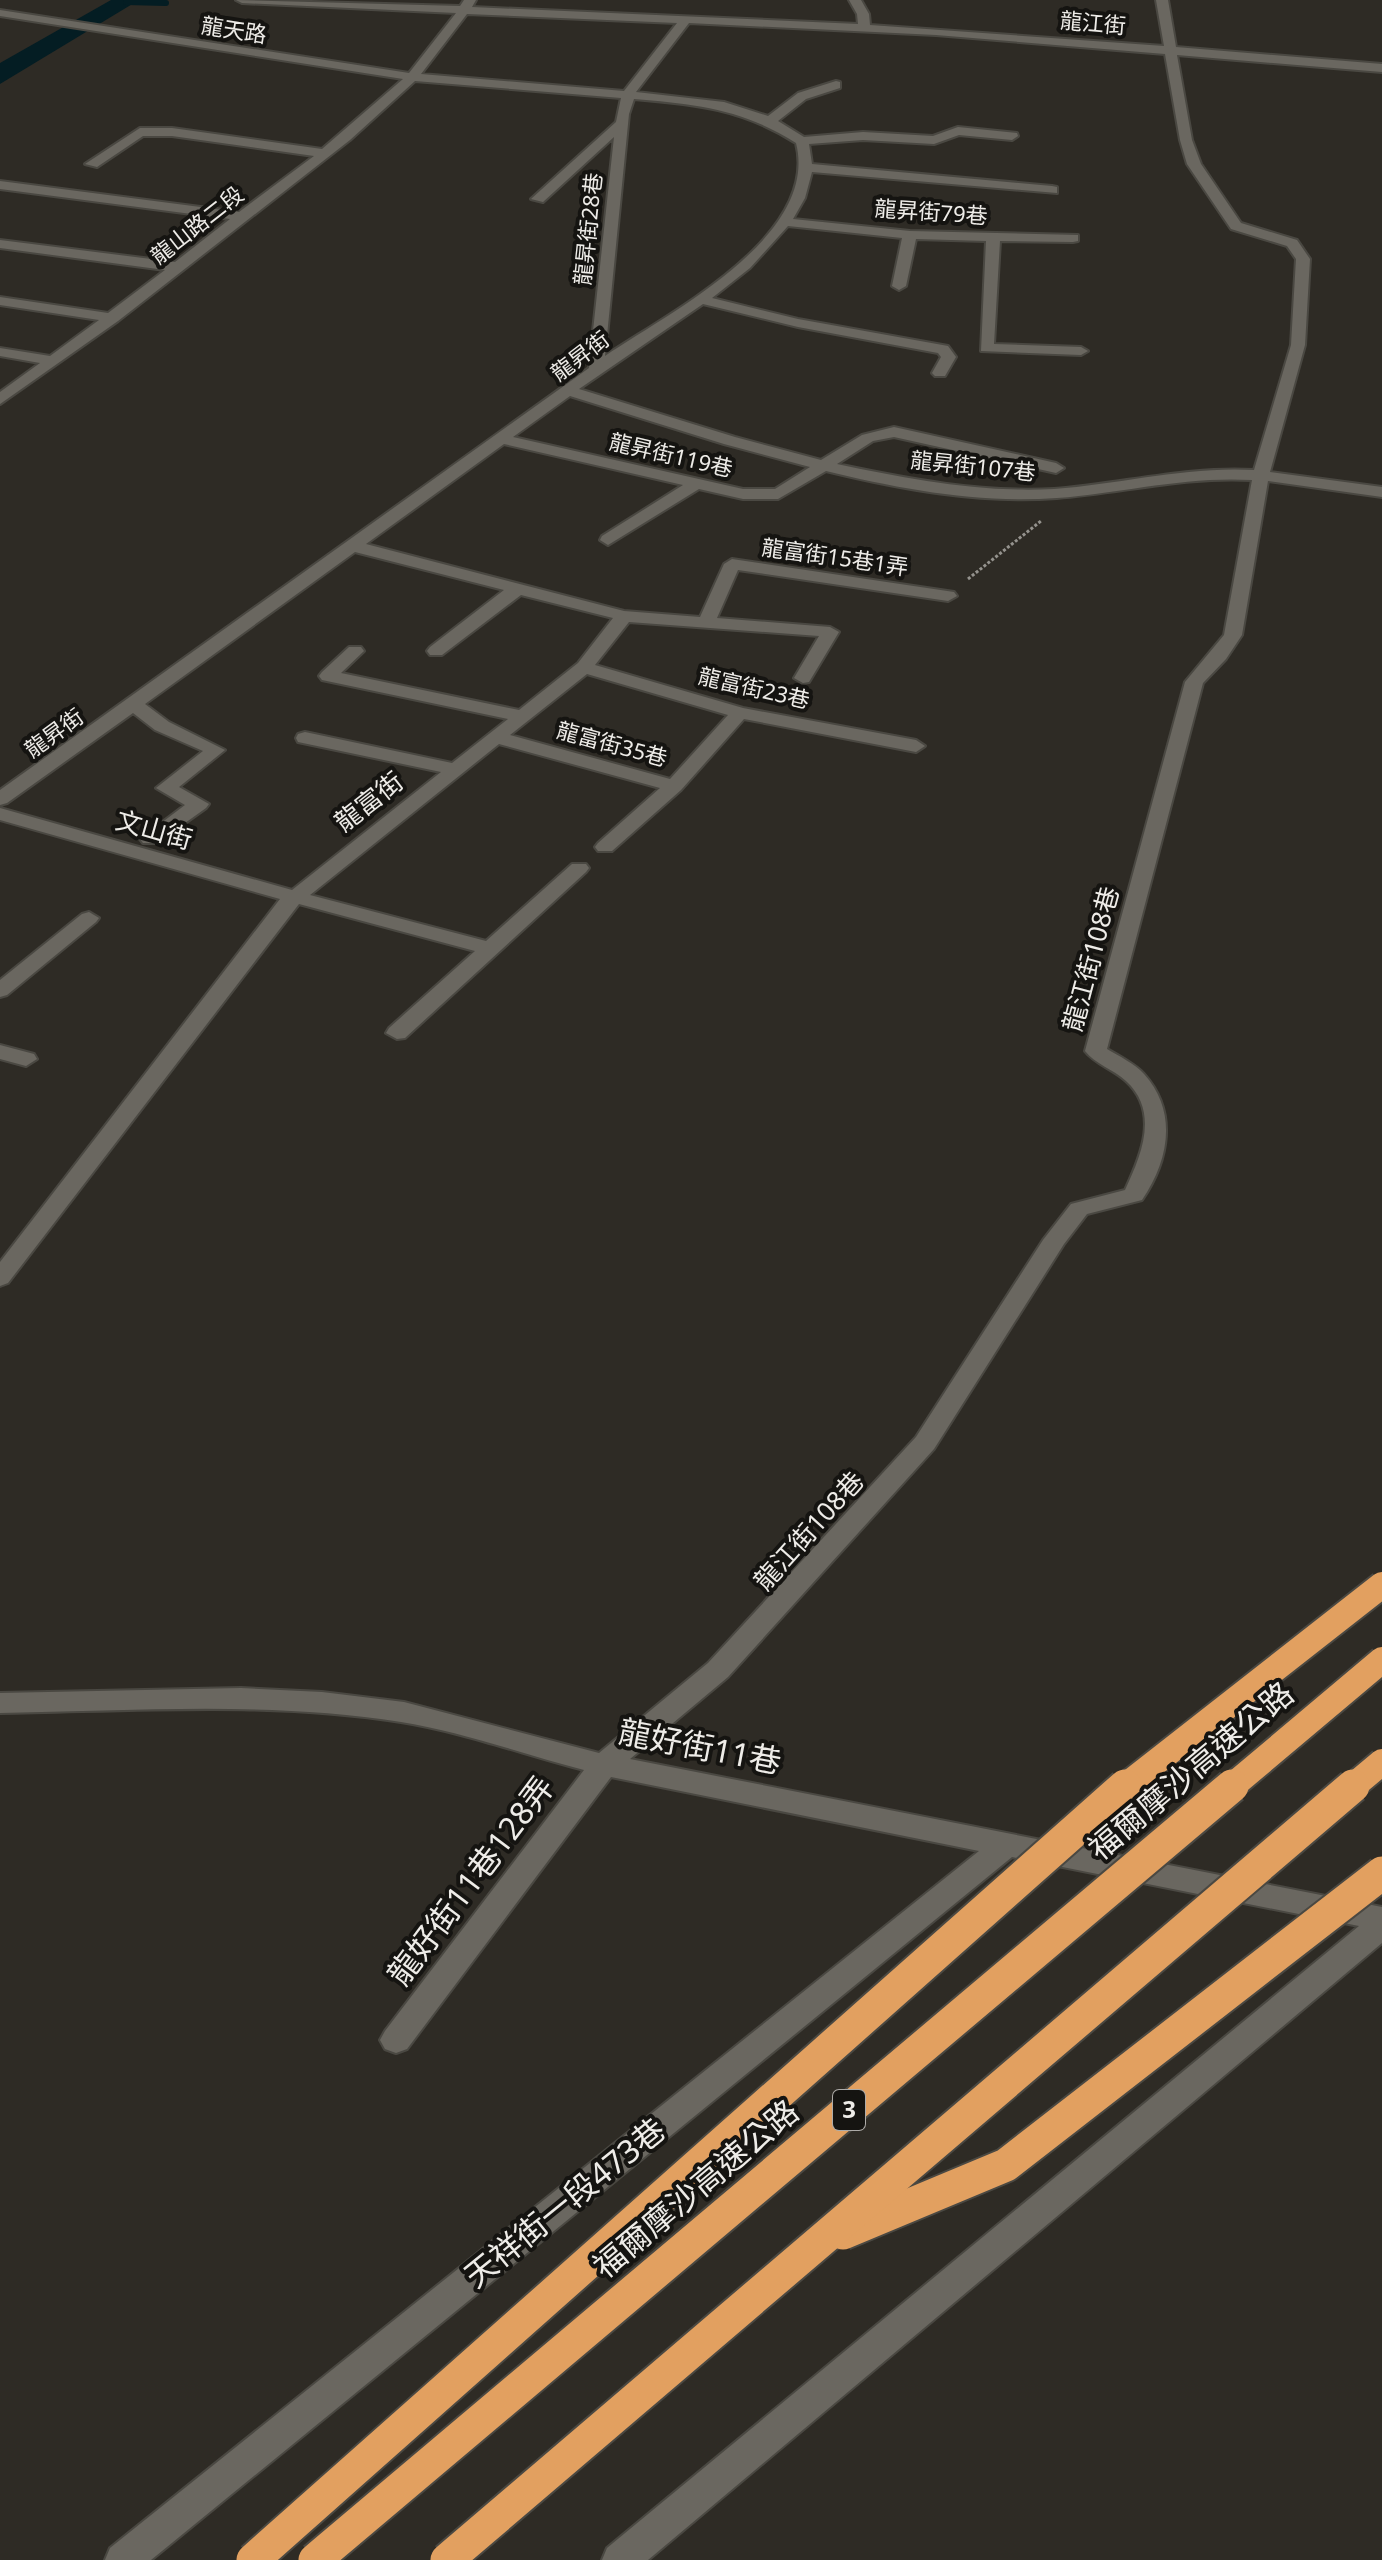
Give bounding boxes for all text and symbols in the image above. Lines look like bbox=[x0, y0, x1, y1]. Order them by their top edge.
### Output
street label: 龍江街 bbox=[1059, 4, 1127, 40]
street label: 龍天路 bbox=[199, 9, 269, 49]
street label: 龍昇街28巷 bbox=[566, 171, 608, 287]
street label: 龍山路二段 bbox=[144, 179, 249, 270]
street label: 龍昇街79巷 bbox=[874, 192, 989, 230]
street label: 龍昇街 bbox=[544, 323, 615, 387]
street label: 龍昇街119巷 bbox=[607, 425, 736, 483]
street label: 龍昇街107巷 bbox=[909, 444, 1037, 486]
street label: 龍富街15巷1弄 bbox=[760, 531, 910, 581]
street label: 龍富街23巷 bbox=[696, 660, 813, 714]
street label: 龍昇街 bbox=[18, 701, 89, 764]
street label: 龍富街35巷 bbox=[554, 714, 671, 772]
street label: 龍富街 bbox=[327, 763, 410, 839]
street label: 文山街 bbox=[112, 801, 197, 857]
street label: 龍江街108巷 bbox=[1053, 882, 1127, 1035]
street label: 龍江街108巷 bbox=[745, 1463, 871, 1598]
street label: 福爾摩沙高速公路 bbox=[1078, 1671, 1302, 1869]
street label: 龍好街11巷 bbox=[615, 1709, 785, 1782]
street label: 龍好街11巷128弄 bbox=[377, 1767, 563, 1993]
street label: 福爾摩沙高速公路 bbox=[583, 2089, 807, 2287]
road number: 3 bbox=[833, 2090, 865, 2130]
street label: 天祥街一段473巷 bbox=[455, 2107, 674, 2296]

